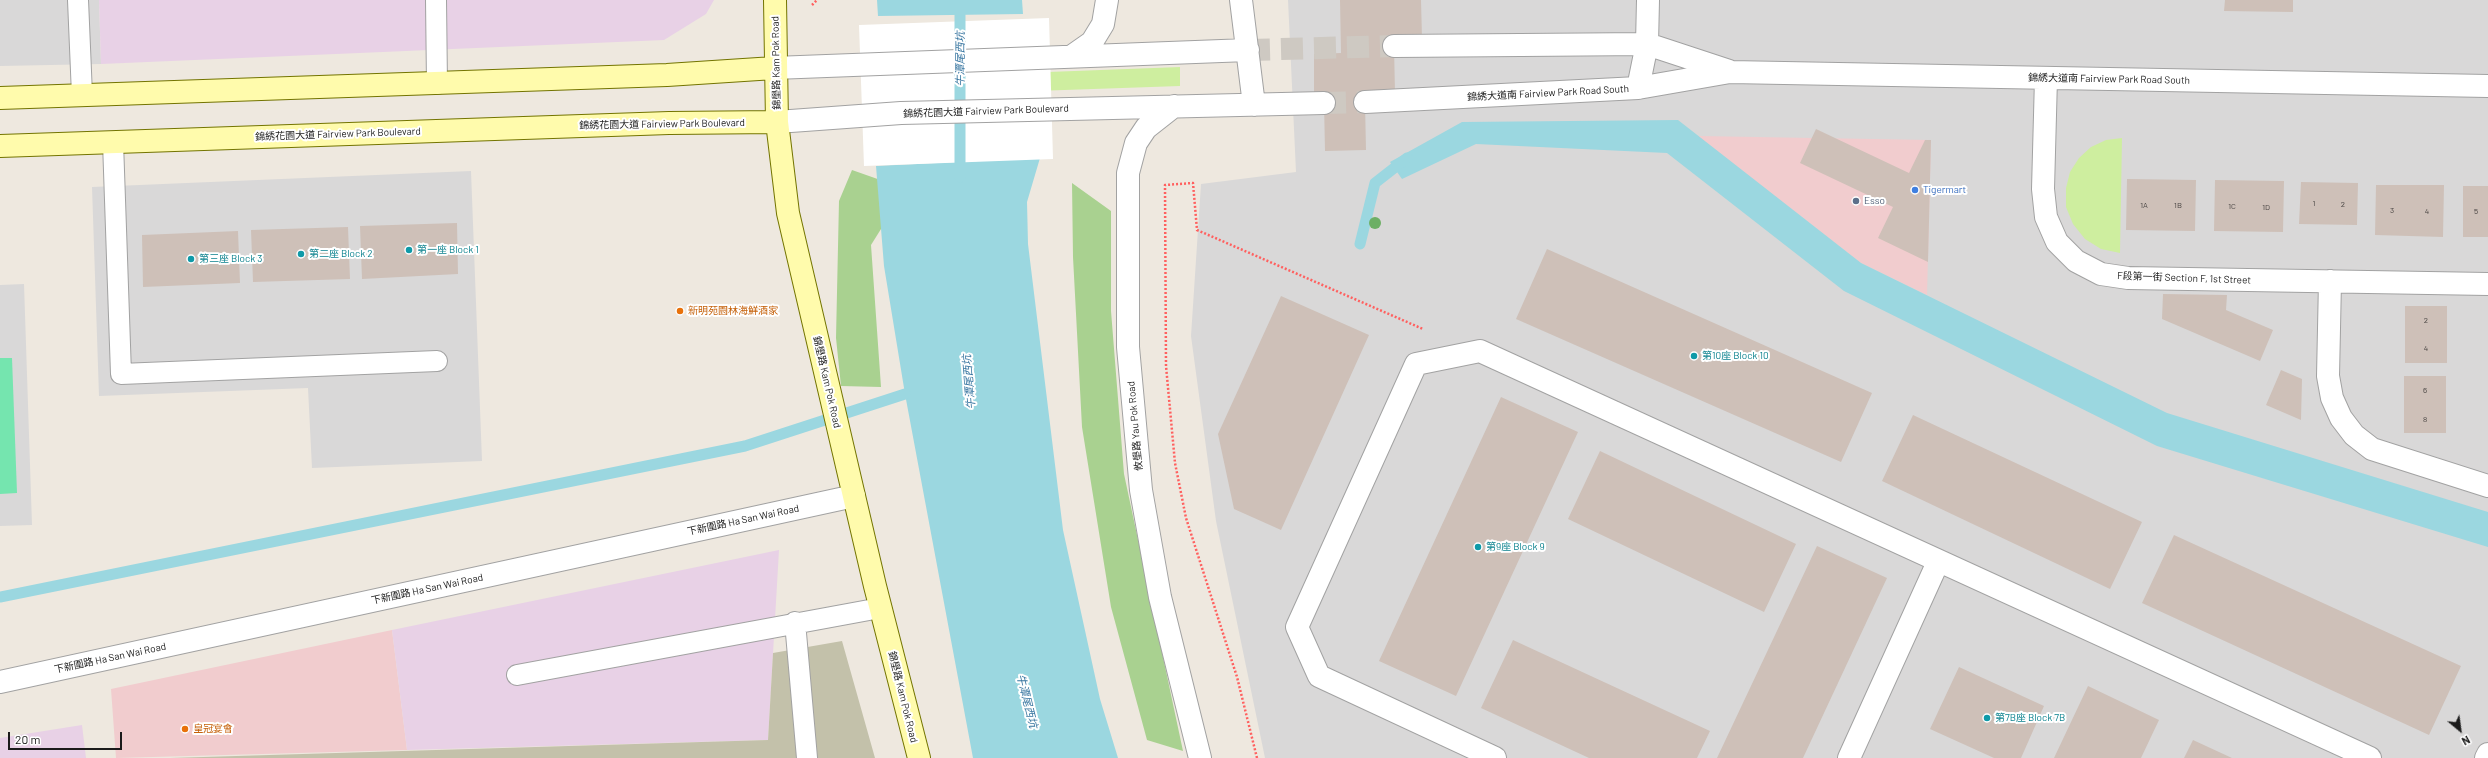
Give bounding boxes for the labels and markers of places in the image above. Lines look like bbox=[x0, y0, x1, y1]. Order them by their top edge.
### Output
place label: Tigermart bbox=[1923, 184, 1966, 196]
marker: Tigermart bbox=[1910, 185, 1920, 195]
place label: Esso bbox=[1864, 195, 1885, 207]
marker: Esso bbox=[1851, 196, 1861, 206]
place label: 第一座 Block 1 bbox=[417, 244, 479, 256]
marker: 第一座 Block 1 bbox=[404, 245, 414, 255]
place label: 第二座 Block 2 bbox=[309, 248, 373, 260]
marker: 第二座 Block 2 bbox=[296, 249, 306, 259]
place label: 第三座 Block 3 bbox=[199, 253, 262, 265]
marker: 第三座 Block 3 bbox=[186, 254, 196, 264]
place label: 新明苑園林海鮮酒家 bbox=[688, 305, 778, 317]
marker: 新明苑園林海鮮酒家 bbox=[675, 306, 685, 316]
place label: 第10座 Block 10 bbox=[1702, 350, 1769, 362]
marker: 第10座 Block 10 bbox=[1689, 351, 1699, 361]
place label: 第9座 Block 9 bbox=[1486, 541, 1545, 553]
marker: 第9座 Block 9 bbox=[1473, 542, 1483, 552]
place label: 第7B座 Block 7B bbox=[1995, 712, 2065, 724]
marker: 第7B座 Block 7B bbox=[1982, 713, 1992, 723]
place label: 皇冠宴會 bbox=[193, 723, 233, 735]
marker: 皇冠宴會 bbox=[180, 724, 190, 734]

